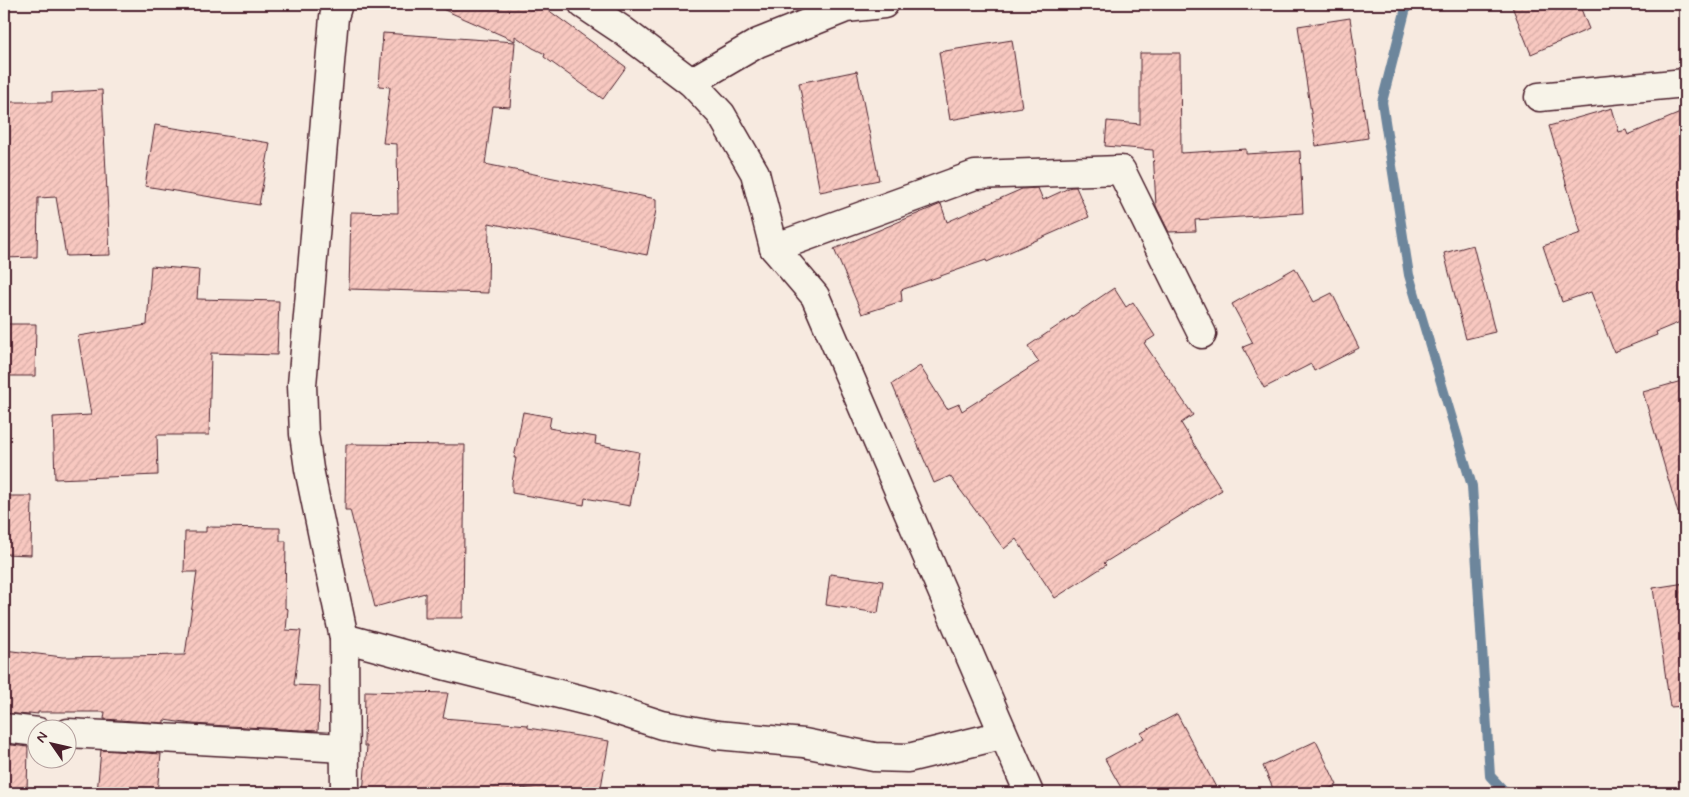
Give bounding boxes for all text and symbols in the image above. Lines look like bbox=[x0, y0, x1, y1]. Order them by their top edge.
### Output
north arrow bbox=[28, 720, 78, 770]
text: N bbox=[32, 728, 52, 746]

